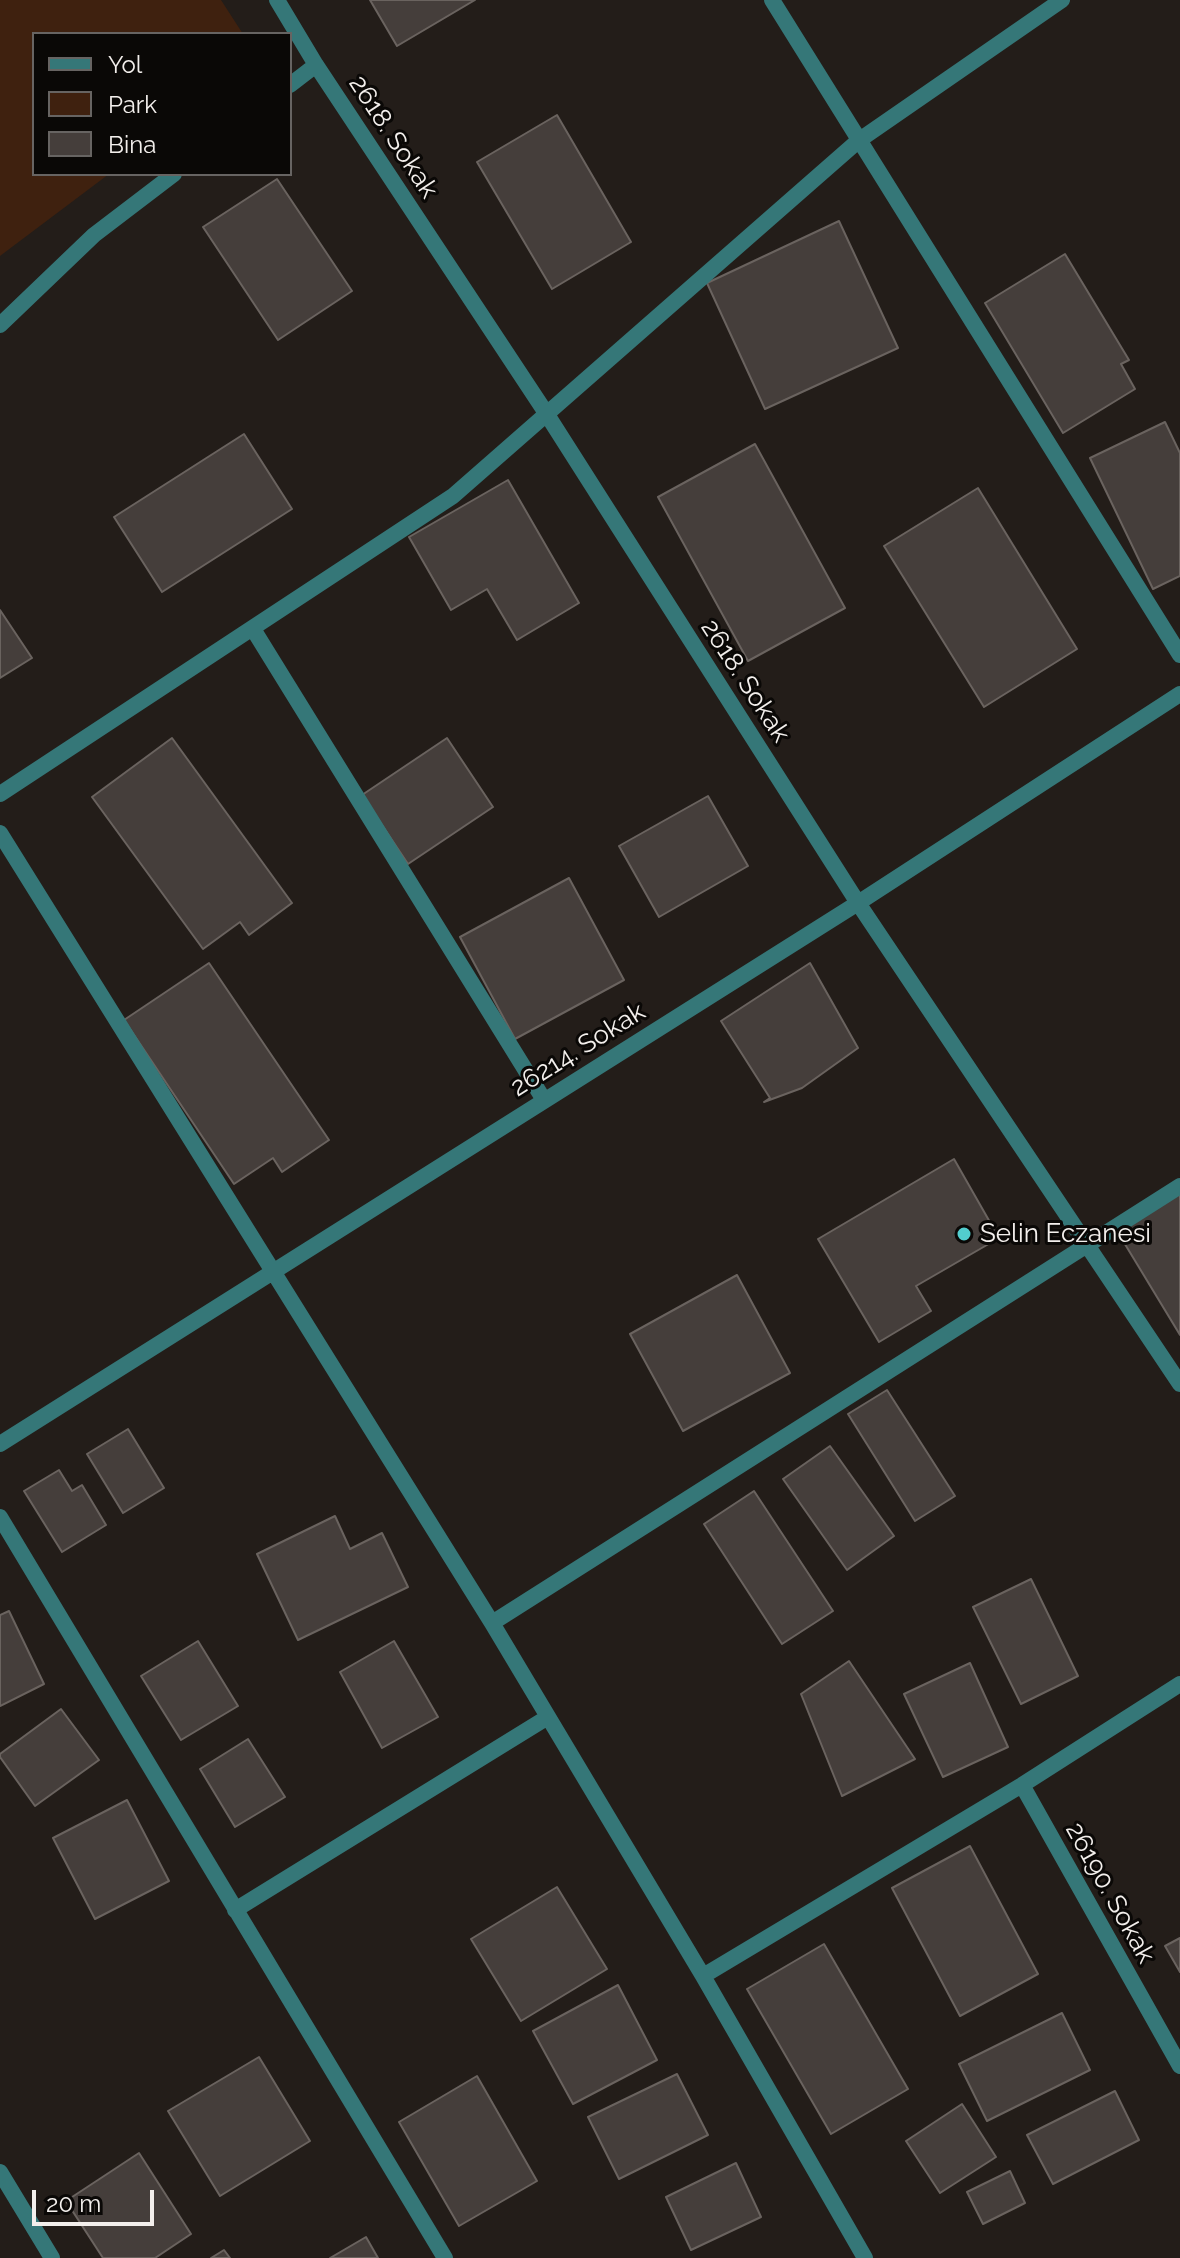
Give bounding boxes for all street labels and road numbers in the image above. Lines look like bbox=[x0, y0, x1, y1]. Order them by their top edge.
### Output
street label: 2618. Sokak bbox=[342, 70, 444, 204]
street label: 2618. Sokak bbox=[694, 614, 796, 748]
street label: 26214. Sokak bbox=[505, 996, 651, 1104]
street label: 26190. Sokak bbox=[1059, 1817, 1161, 1969]

